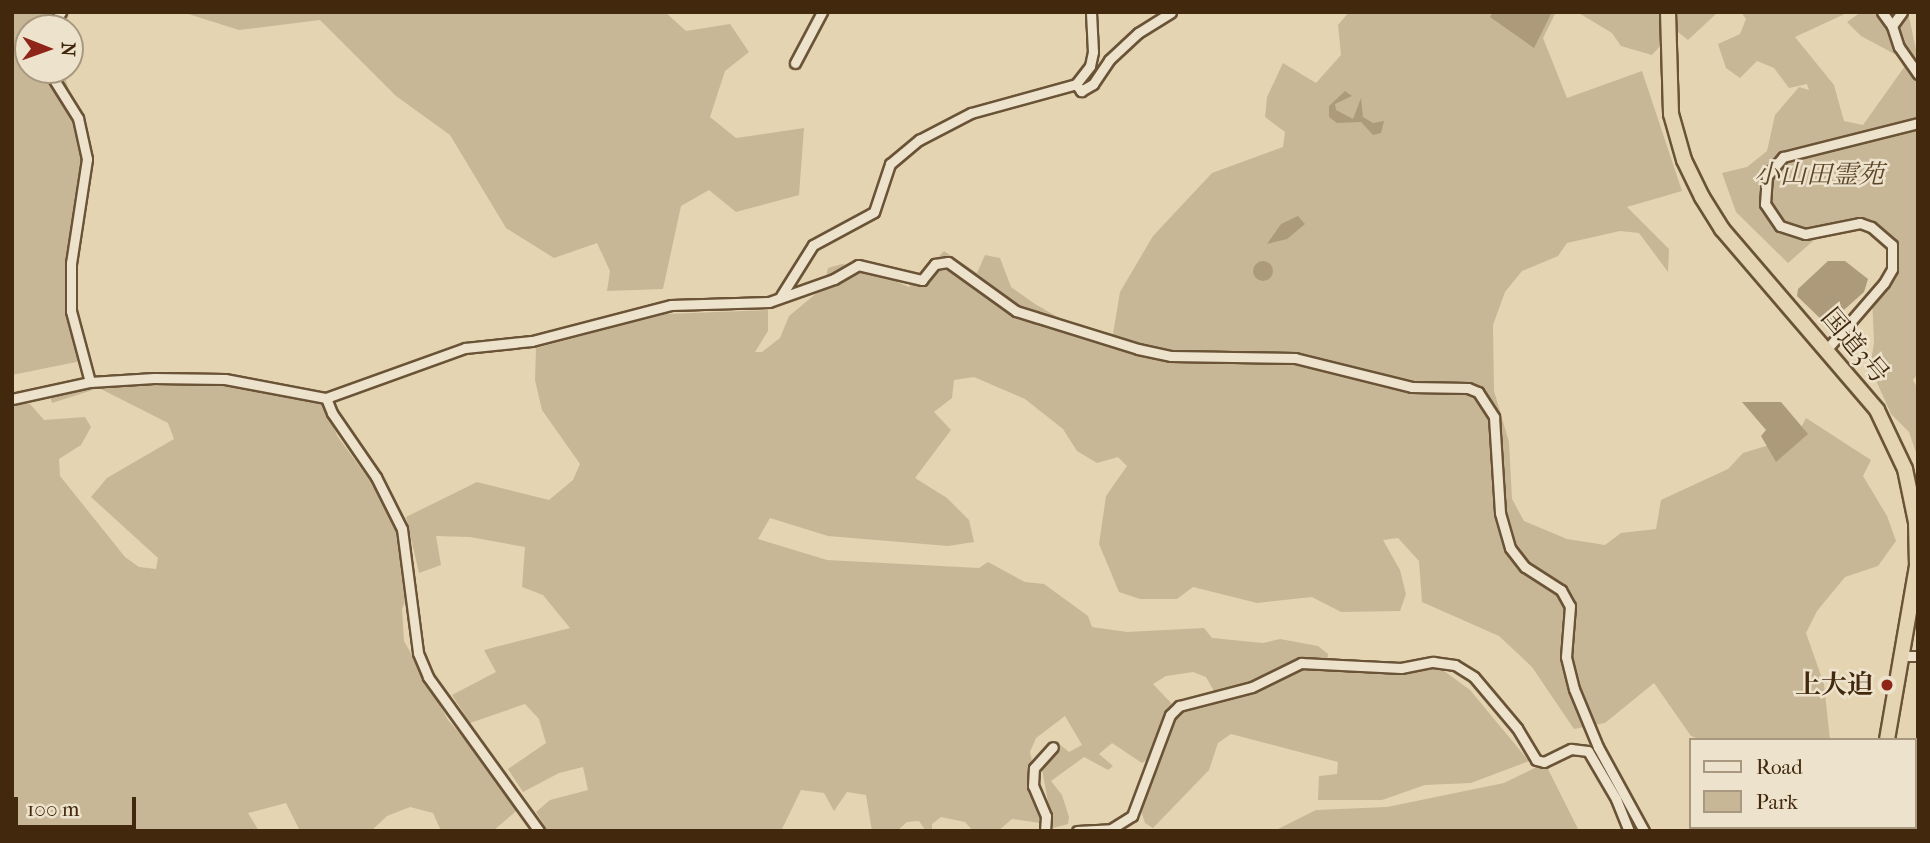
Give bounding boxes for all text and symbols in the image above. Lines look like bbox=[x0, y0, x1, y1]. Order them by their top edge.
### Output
north arrow bbox=[14, 14, 84, 84]
text: N bbox=[57, 42, 79, 57]
park label: 小山田霊苑 bbox=[1754, 159, 1884, 191]
street label: 国道3号 bbox=[1815, 302, 1895, 390]
place label: 上大迫 bbox=[1795, 669, 1873, 701]
marker: 上大迫 bbox=[1879, 677, 1895, 693]
legend bbox=[1688, 738, 1916, 829]
text: Road bbox=[1756, 755, 1803, 779]
scale bar bbox=[18, 784, 140, 828]
text: Park bbox=[1756, 790, 1798, 814]
text: 100 m bbox=[27, 797, 80, 821]

